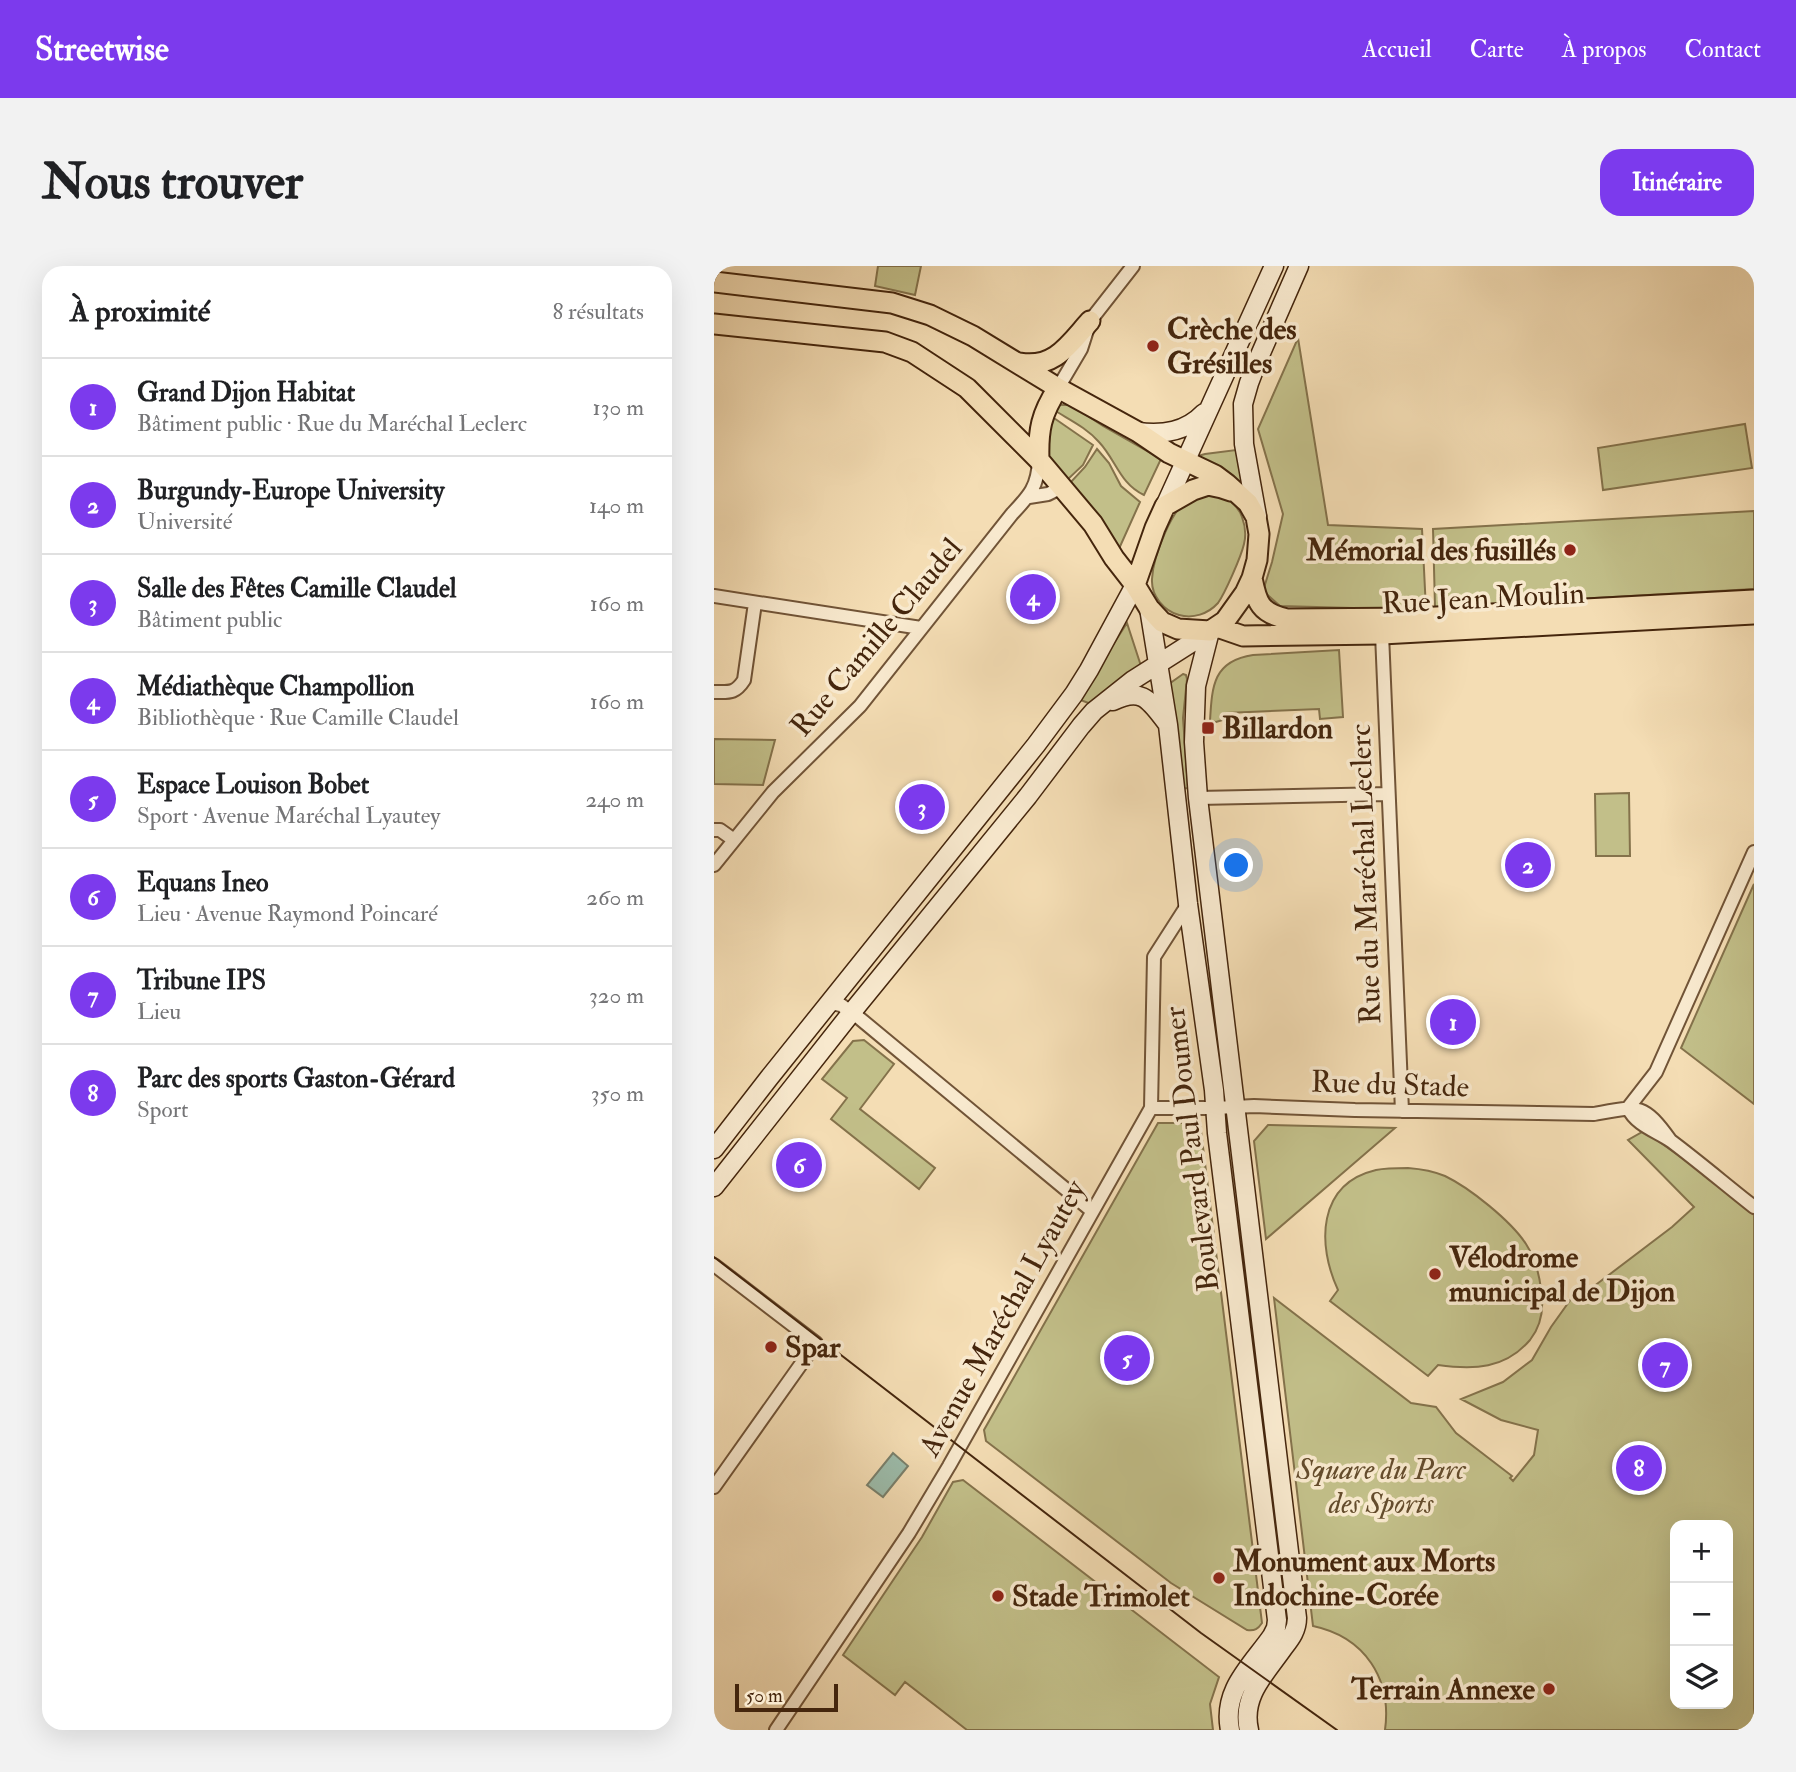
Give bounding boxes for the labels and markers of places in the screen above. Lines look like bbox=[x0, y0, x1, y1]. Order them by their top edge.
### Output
place label: Crèche des Grésilles bbox=[1167, 311, 1297, 382]
marker: Crèche des Grésilles bbox=[1145, 338, 1161, 354]
place label: Mémorial des fusillés bbox=[1305, 532, 1556, 569]
marker: Mémorial des fusillés bbox=[1562, 542, 1578, 558]
pin: 4 bbox=[1010, 571, 1056, 623]
place label: Billardon bbox=[1222, 710, 1333, 747]
marker: Billardon bbox=[1200, 720, 1216, 736]
pin: 3 bbox=[899, 781, 945, 833]
pin: 2 bbox=[1505, 839, 1551, 891]
pin: 1 bbox=[1430, 996, 1476, 1048]
pin: 6 bbox=[776, 1139, 822, 1191]
place label: Vélodrome municipal de Dijon bbox=[1448, 1239, 1676, 1310]
marker: Vélodrome municipal de Dijon bbox=[1427, 1266, 1443, 1282]
place label: Spar bbox=[785, 1329, 841, 1366]
pin: 5 bbox=[1104, 1332, 1150, 1384]
marker: Spar bbox=[763, 1339, 779, 1355]
pin: 7 bbox=[1642, 1339, 1688, 1391]
pin: 8 bbox=[1616, 1442, 1662, 1494]
place label: Monument aux Morts Indochine-Corée bbox=[1232, 1543, 1495, 1614]
marker: Monument aux Morts Indochine-Corée bbox=[1211, 1570, 1227, 1586]
place label: Stade Trimolet bbox=[1012, 1578, 1190, 1615]
marker: Stade Trimolet bbox=[990, 1588, 1006, 1604]
place label: Terrain Annexe bbox=[1350, 1671, 1535, 1708]
marker: Terrain Annexe bbox=[1541, 1681, 1557, 1697]

